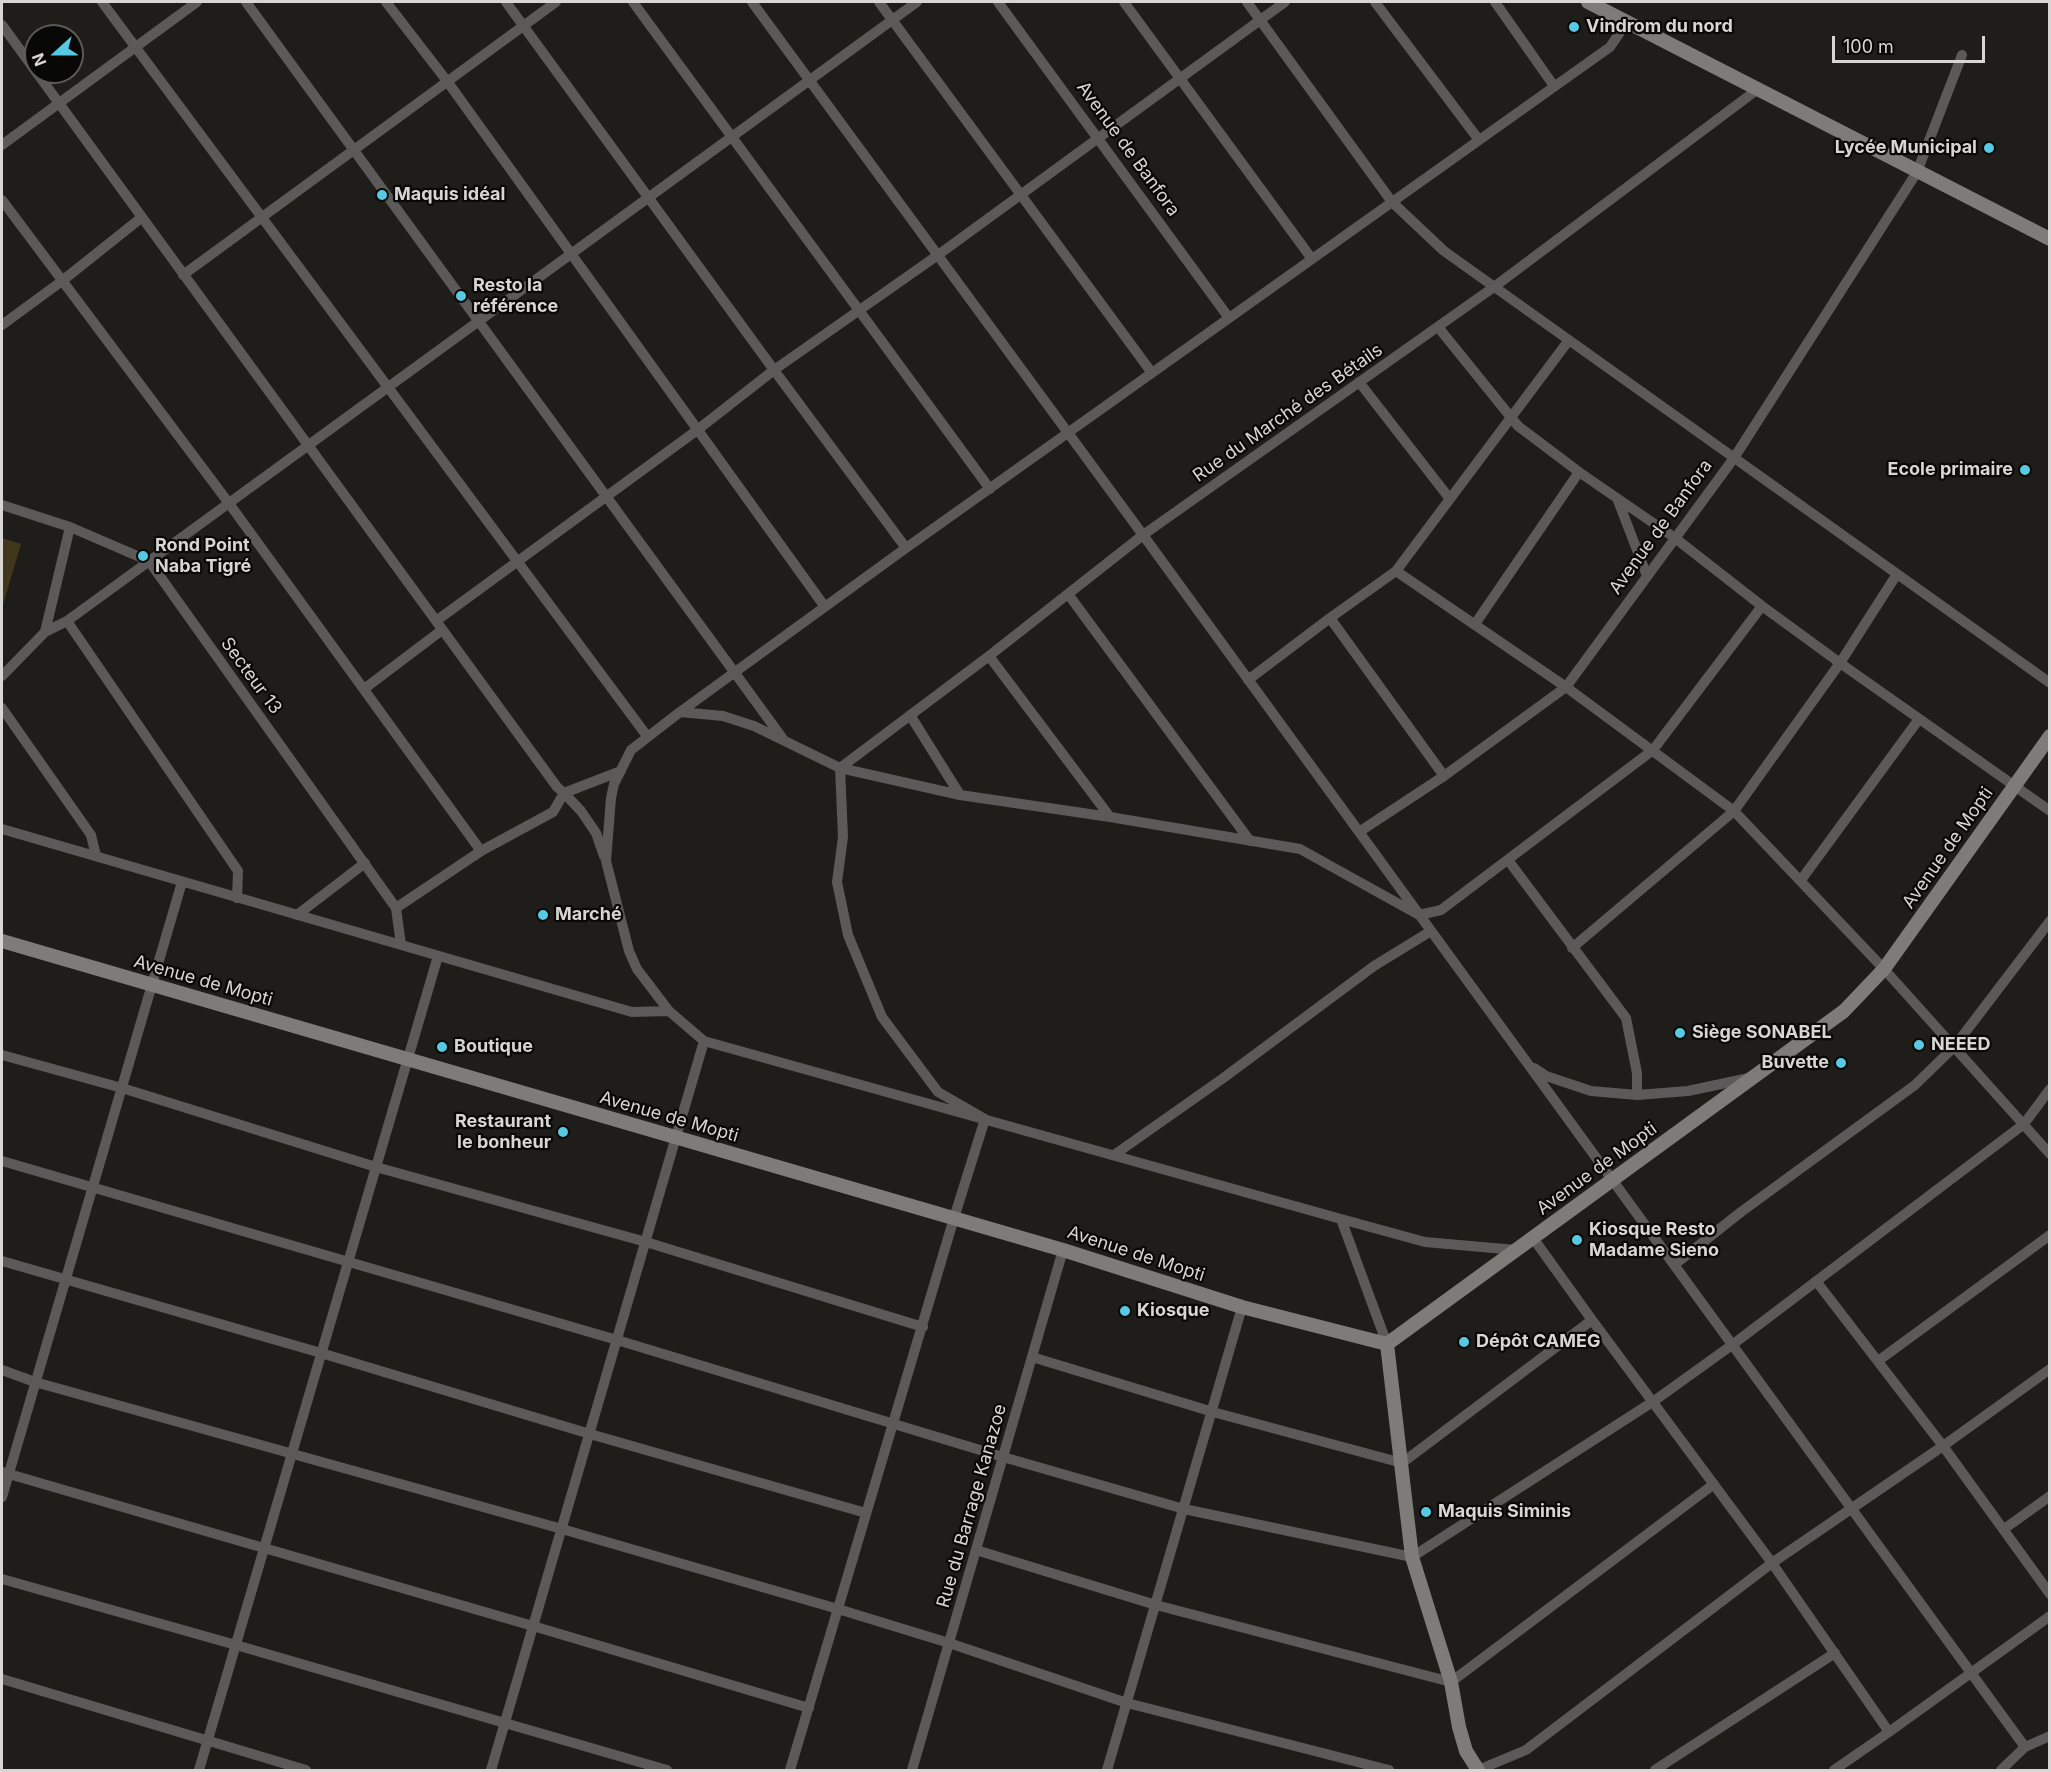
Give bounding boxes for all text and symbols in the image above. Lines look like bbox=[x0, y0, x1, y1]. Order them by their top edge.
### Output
place label: Vindrom du nord bbox=[1586, 16, 1733, 38]
marker: Vindrom du nord bbox=[1567, 20, 1581, 34]
north arrow bbox=[24, 24, 84, 84]
scale bar bbox=[1835, 24, 1988, 62]
text: 100 m bbox=[1843, 36, 1894, 57]
text: N bbox=[28, 50, 51, 69]
street label: Avenue de Banfora bbox=[1072, 77, 1184, 221]
place label: Lycée Municipal bbox=[1835, 137, 1977, 159]
marker: Lycée Municipal bbox=[1982, 141, 1996, 155]
place label: Maquis idéal bbox=[394, 184, 505, 206]
marker: Maquis idéal bbox=[375, 188, 389, 202]
place label: Resto la référence bbox=[473, 275, 558, 318]
marker: Resto la référence bbox=[454, 289, 468, 303]
street label: Rue du Marché des Bétails bbox=[1189, 339, 1387, 487]
street label: Avenue de Banfora bbox=[1605, 455, 1717, 599]
place label: Ecole primaire bbox=[1888, 459, 2013, 481]
marker: Ecole primaire bbox=[2018, 463, 2032, 477]
place label: Rond Point Naba Tigré bbox=[155, 535, 251, 578]
marker: Rond Point Naba Tigré bbox=[136, 549, 150, 563]
street label: Secteur 13 bbox=[216, 633, 286, 719]
street label: Avenue de Mopti bbox=[1898, 783, 1998, 913]
place label: Marché bbox=[555, 904, 622, 926]
marker: Marché bbox=[536, 908, 550, 922]
street label: Avenue de Mopti bbox=[131, 951, 275, 1011]
place label: Siège SONABEL bbox=[1692, 1022, 1832, 1044]
marker: Siège SONABEL bbox=[1673, 1026, 1687, 1040]
place label: NEEED bbox=[1931, 1034, 1991, 1056]
place label: Boutique bbox=[454, 1036, 533, 1058]
marker: NEEED bbox=[1912, 1038, 1926, 1052]
marker: Boutique bbox=[435, 1040, 449, 1054]
place label: Buvette bbox=[1762, 1052, 1829, 1074]
marker: Buvette bbox=[1834, 1056, 1848, 1070]
street label: Avenue de Mopti bbox=[597, 1087, 741, 1147]
place label: Restaurant le bonheur bbox=[455, 1111, 551, 1154]
street label: Avenue de Mopti bbox=[1533, 1118, 1661, 1220]
marker: Restaurant le bonheur bbox=[556, 1125, 570, 1139]
place label: Kiosque Resto Madame Sieno bbox=[1589, 1219, 1719, 1262]
street label: Avenue de Mopti bbox=[1065, 1222, 1207, 1286]
marker: Kiosque Resto Madame Sieno bbox=[1570, 1233, 1584, 1247]
place label: Kiosque bbox=[1137, 1300, 1209, 1322]
marker: Kiosque bbox=[1118, 1304, 1132, 1318]
place label: Dépôt CAMEG bbox=[1476, 1331, 1600, 1353]
marker: Dépôt CAMEG bbox=[1457, 1335, 1471, 1349]
street label: Rue du Barrage Kanazoe bbox=[933, 1402, 1011, 1610]
place label: Maquis Siminis bbox=[1438, 1501, 1571, 1523]
marker: Maquis Siminis bbox=[1419, 1505, 1433, 1519]

